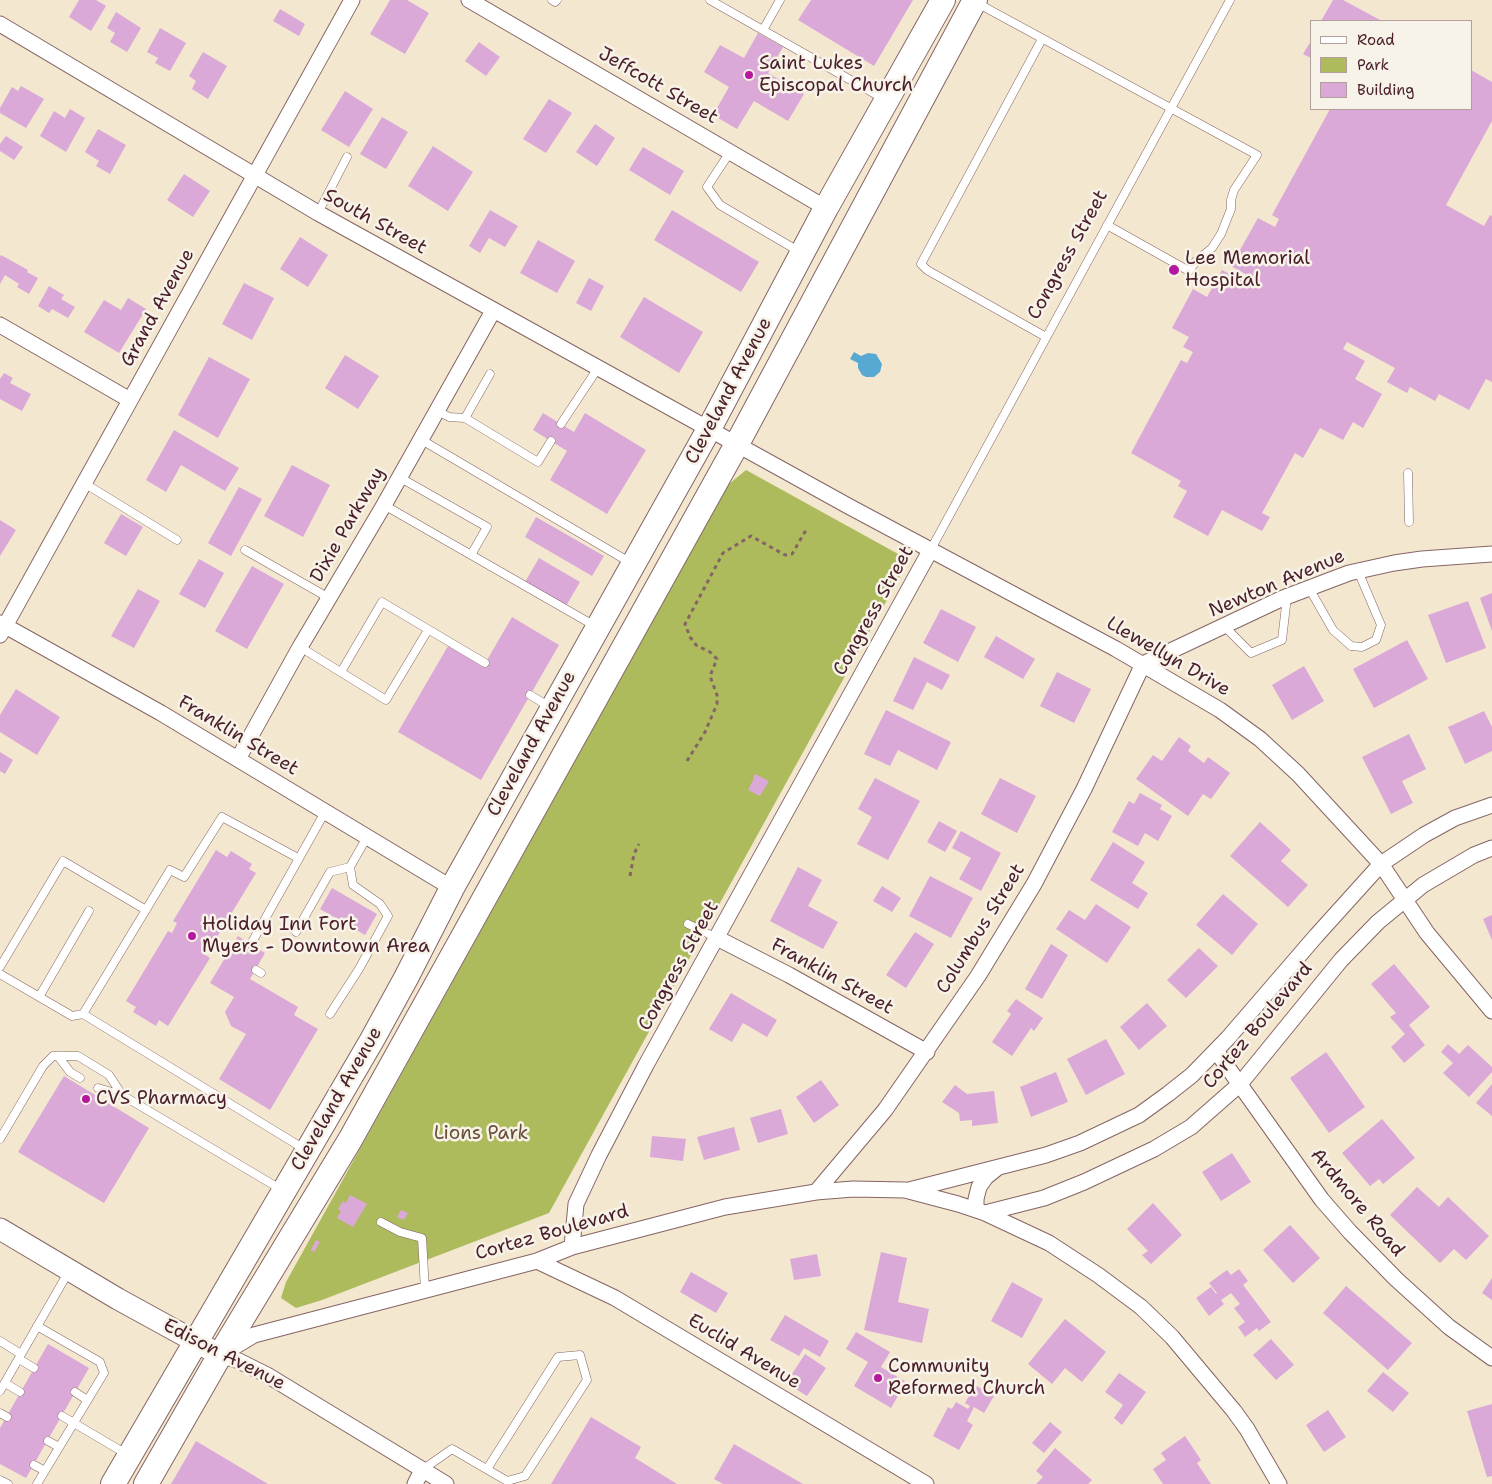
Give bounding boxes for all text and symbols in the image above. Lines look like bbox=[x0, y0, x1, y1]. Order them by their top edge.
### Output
legend bbox=[1310, 20, 1472, 110]
text: Road bbox=[1357, 30, 1395, 50]
street label: Jeffcott Street bbox=[594, 43, 722, 129]
place label: Saint Lukes Episcopal Church bbox=[759, 53, 913, 97]
text: Park bbox=[1357, 55, 1389, 75]
marker: Saint Lukes Episcopal Church bbox=[743, 69, 755, 81]
text: Building bbox=[1357, 80, 1414, 100]
street label: South Street bbox=[319, 184, 431, 260]
street label: Congress Street bbox=[1023, 186, 1113, 324]
street label: Grand Avenue bbox=[116, 245, 200, 371]
place label: Lee Memorial Hospital bbox=[1185, 248, 1310, 292]
marker: Lee Memorial Hospital bbox=[1167, 263, 1181, 277]
street label: Cleveland Avenue bbox=[681, 314, 777, 468]
street label: Dixie Parkway bbox=[306, 463, 390, 587]
street label: Congress Street bbox=[829, 542, 919, 680]
street label: Newton Avenue bbox=[1206, 545, 1348, 623]
street label: Llewellyn Drive bbox=[1102, 612, 1234, 702]
street label: Cleveland Avenue bbox=[483, 667, 581, 821]
street label: Franklin Street bbox=[174, 691, 302, 781]
street label: Columbus Street bbox=[932, 860, 1030, 998]
street label: Congress Street bbox=[634, 897, 724, 1035]
place label: Holiday Inn Fort Myers - Downtown Area bbox=[202, 914, 430, 958]
marker: Holiday Inn Fort Myers - Downtown Area bbox=[186, 930, 198, 942]
street label: Franklin Street bbox=[767, 934, 897, 1020]
street label: Cortez Boulevard bbox=[1198, 958, 1318, 1094]
street label: Cleveland Avenue bbox=[286, 1023, 388, 1175]
place label: CVS Pharmacy bbox=[96, 1088, 227, 1110]
marker: CVS Pharmacy bbox=[80, 1093, 92, 1105]
park label: Lions Park bbox=[434, 1123, 528, 1145]
street label: Ardmore Road bbox=[1305, 1144, 1409, 1262]
street label: Cortez Boulevard bbox=[473, 1200, 631, 1266]
street label: Euclid Avenue bbox=[684, 1309, 804, 1395]
street label: Edison Avenue bbox=[159, 1314, 289, 1396]
place label: Community Reformed Church bbox=[888, 1356, 1045, 1400]
marker: Community Reformed Church bbox=[872, 1372, 884, 1384]

